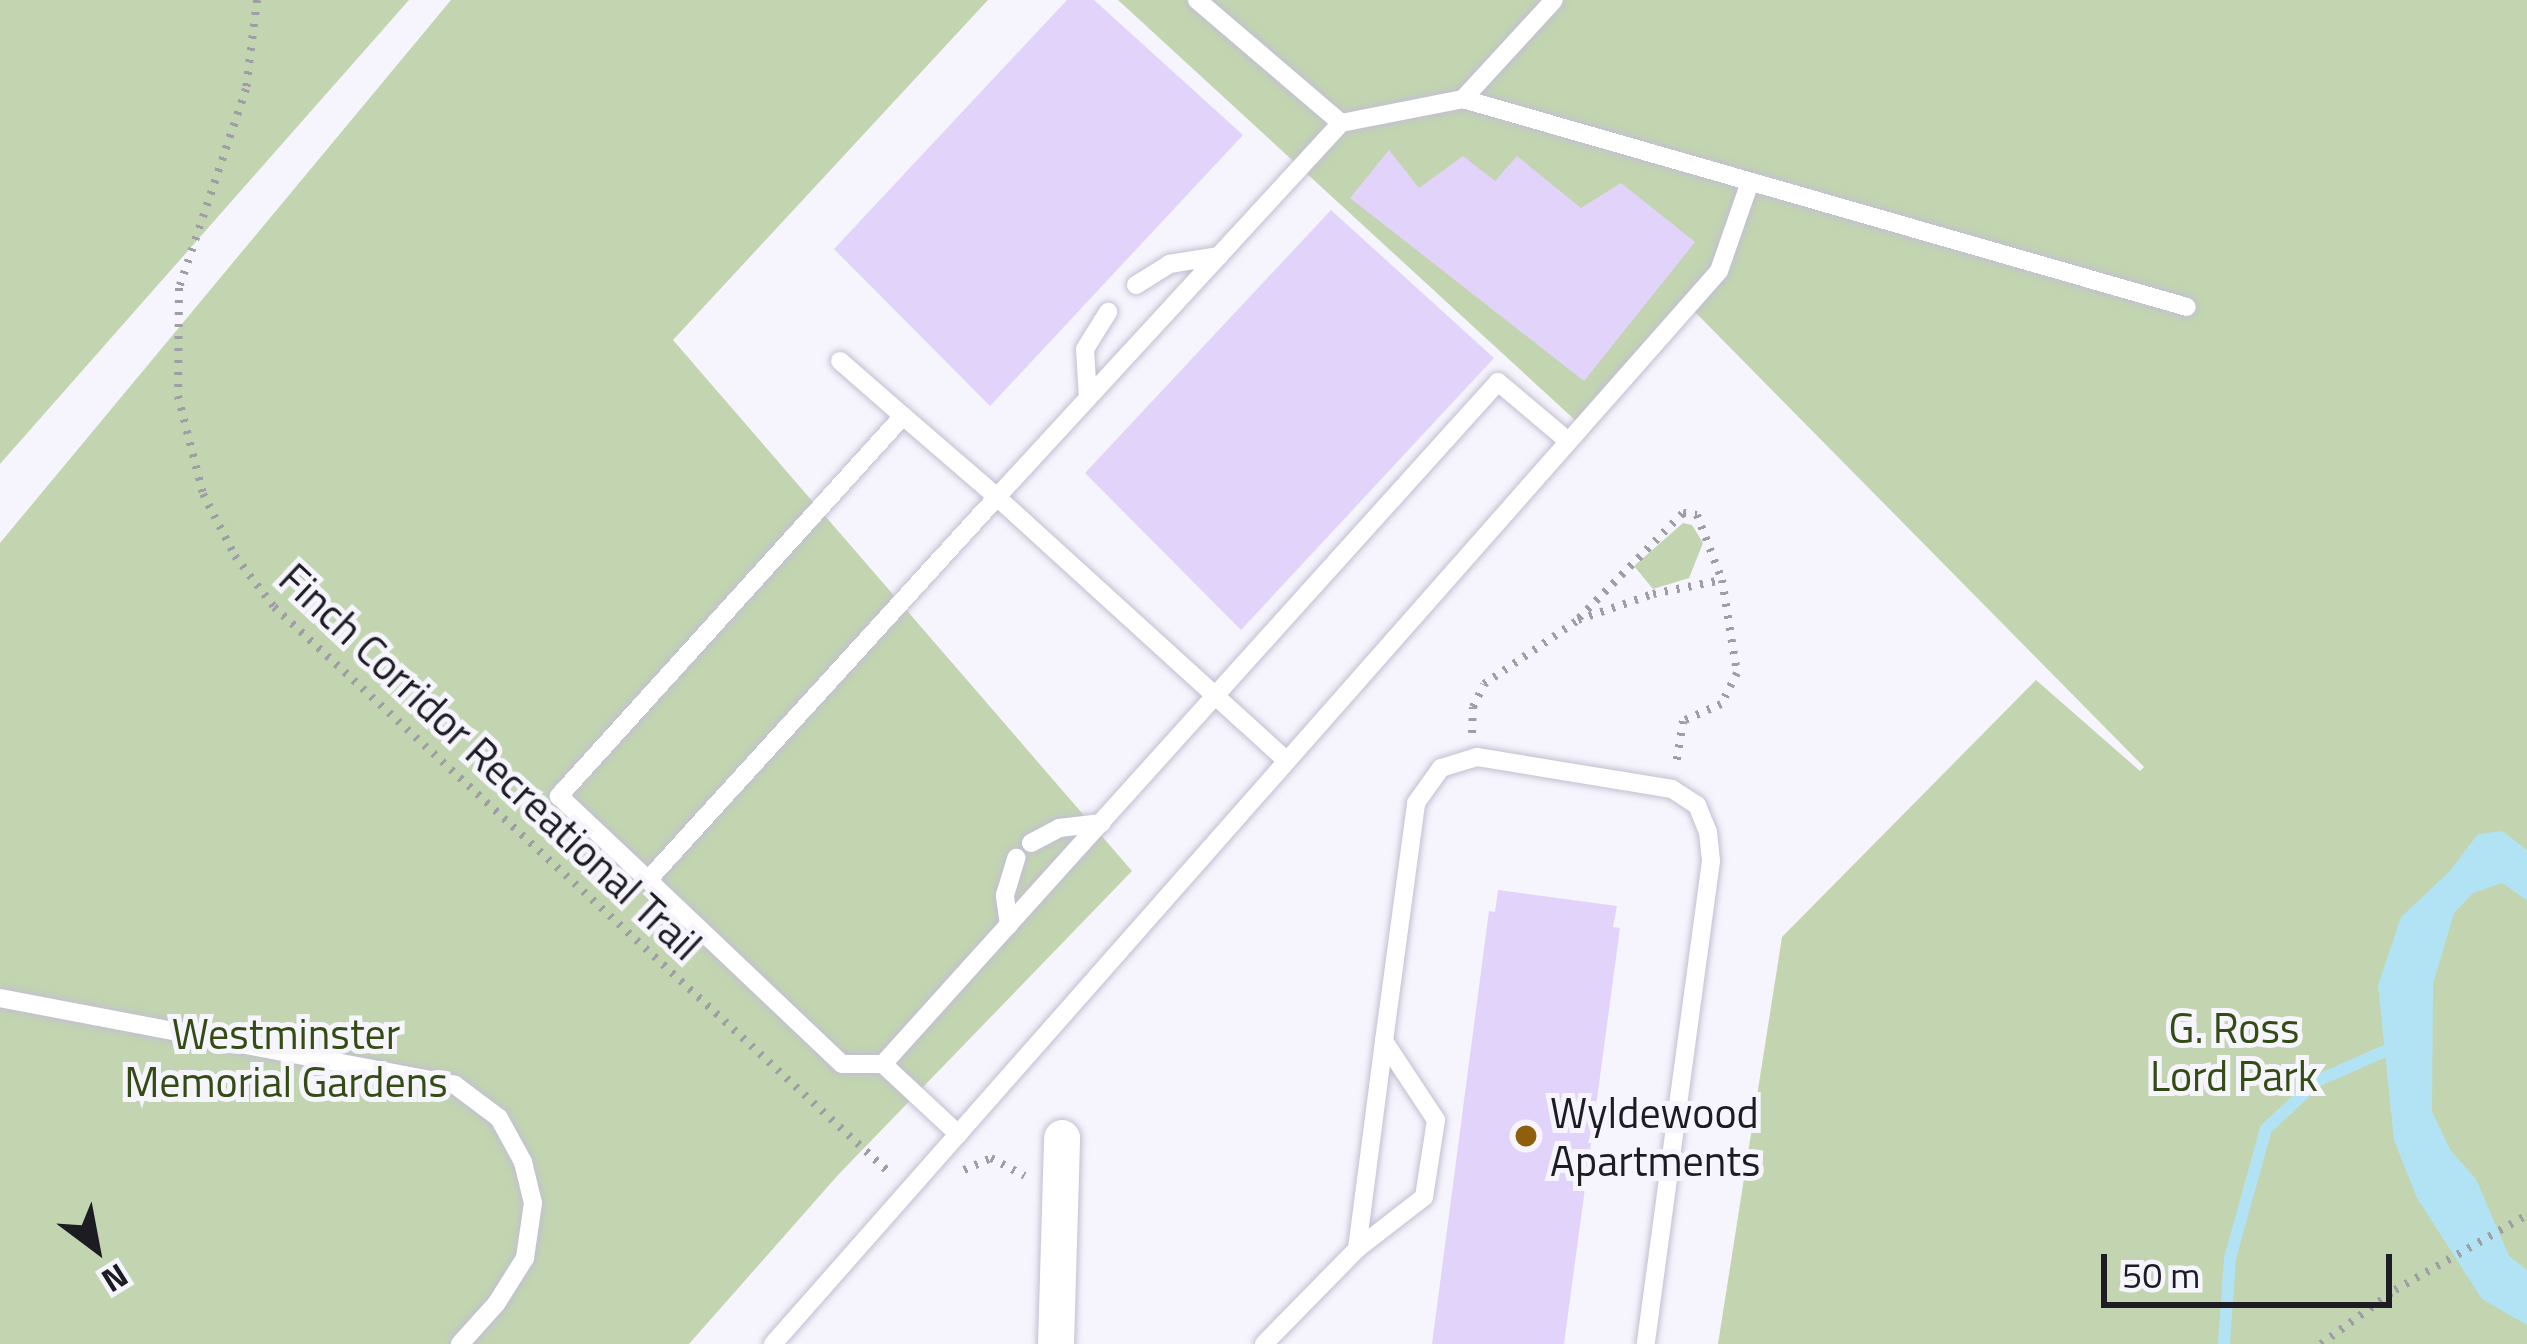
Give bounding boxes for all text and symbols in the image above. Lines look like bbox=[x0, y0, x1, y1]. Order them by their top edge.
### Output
street label: Finch Corridor Recreational Trail bbox=[270, 552, 712, 970]
park label: G. Ross Lord Park bbox=[2150, 1002, 2318, 1100]
park label: Westminster Memorial Gardens bbox=[124, 1008, 448, 1106]
place label: Wyldewood Apartments bbox=[1550, 1087, 1761, 1186]
marker: Wyldewood Apartments bbox=[1513, 1123, 1539, 1149]
north arrow bbox=[36, 1188, 156, 1308]
scale bar bbox=[2107, 1230, 2398, 1304]
text: 50 m bbox=[2122, 1247, 2200, 1302]
text: N bbox=[92, 1251, 138, 1306]

